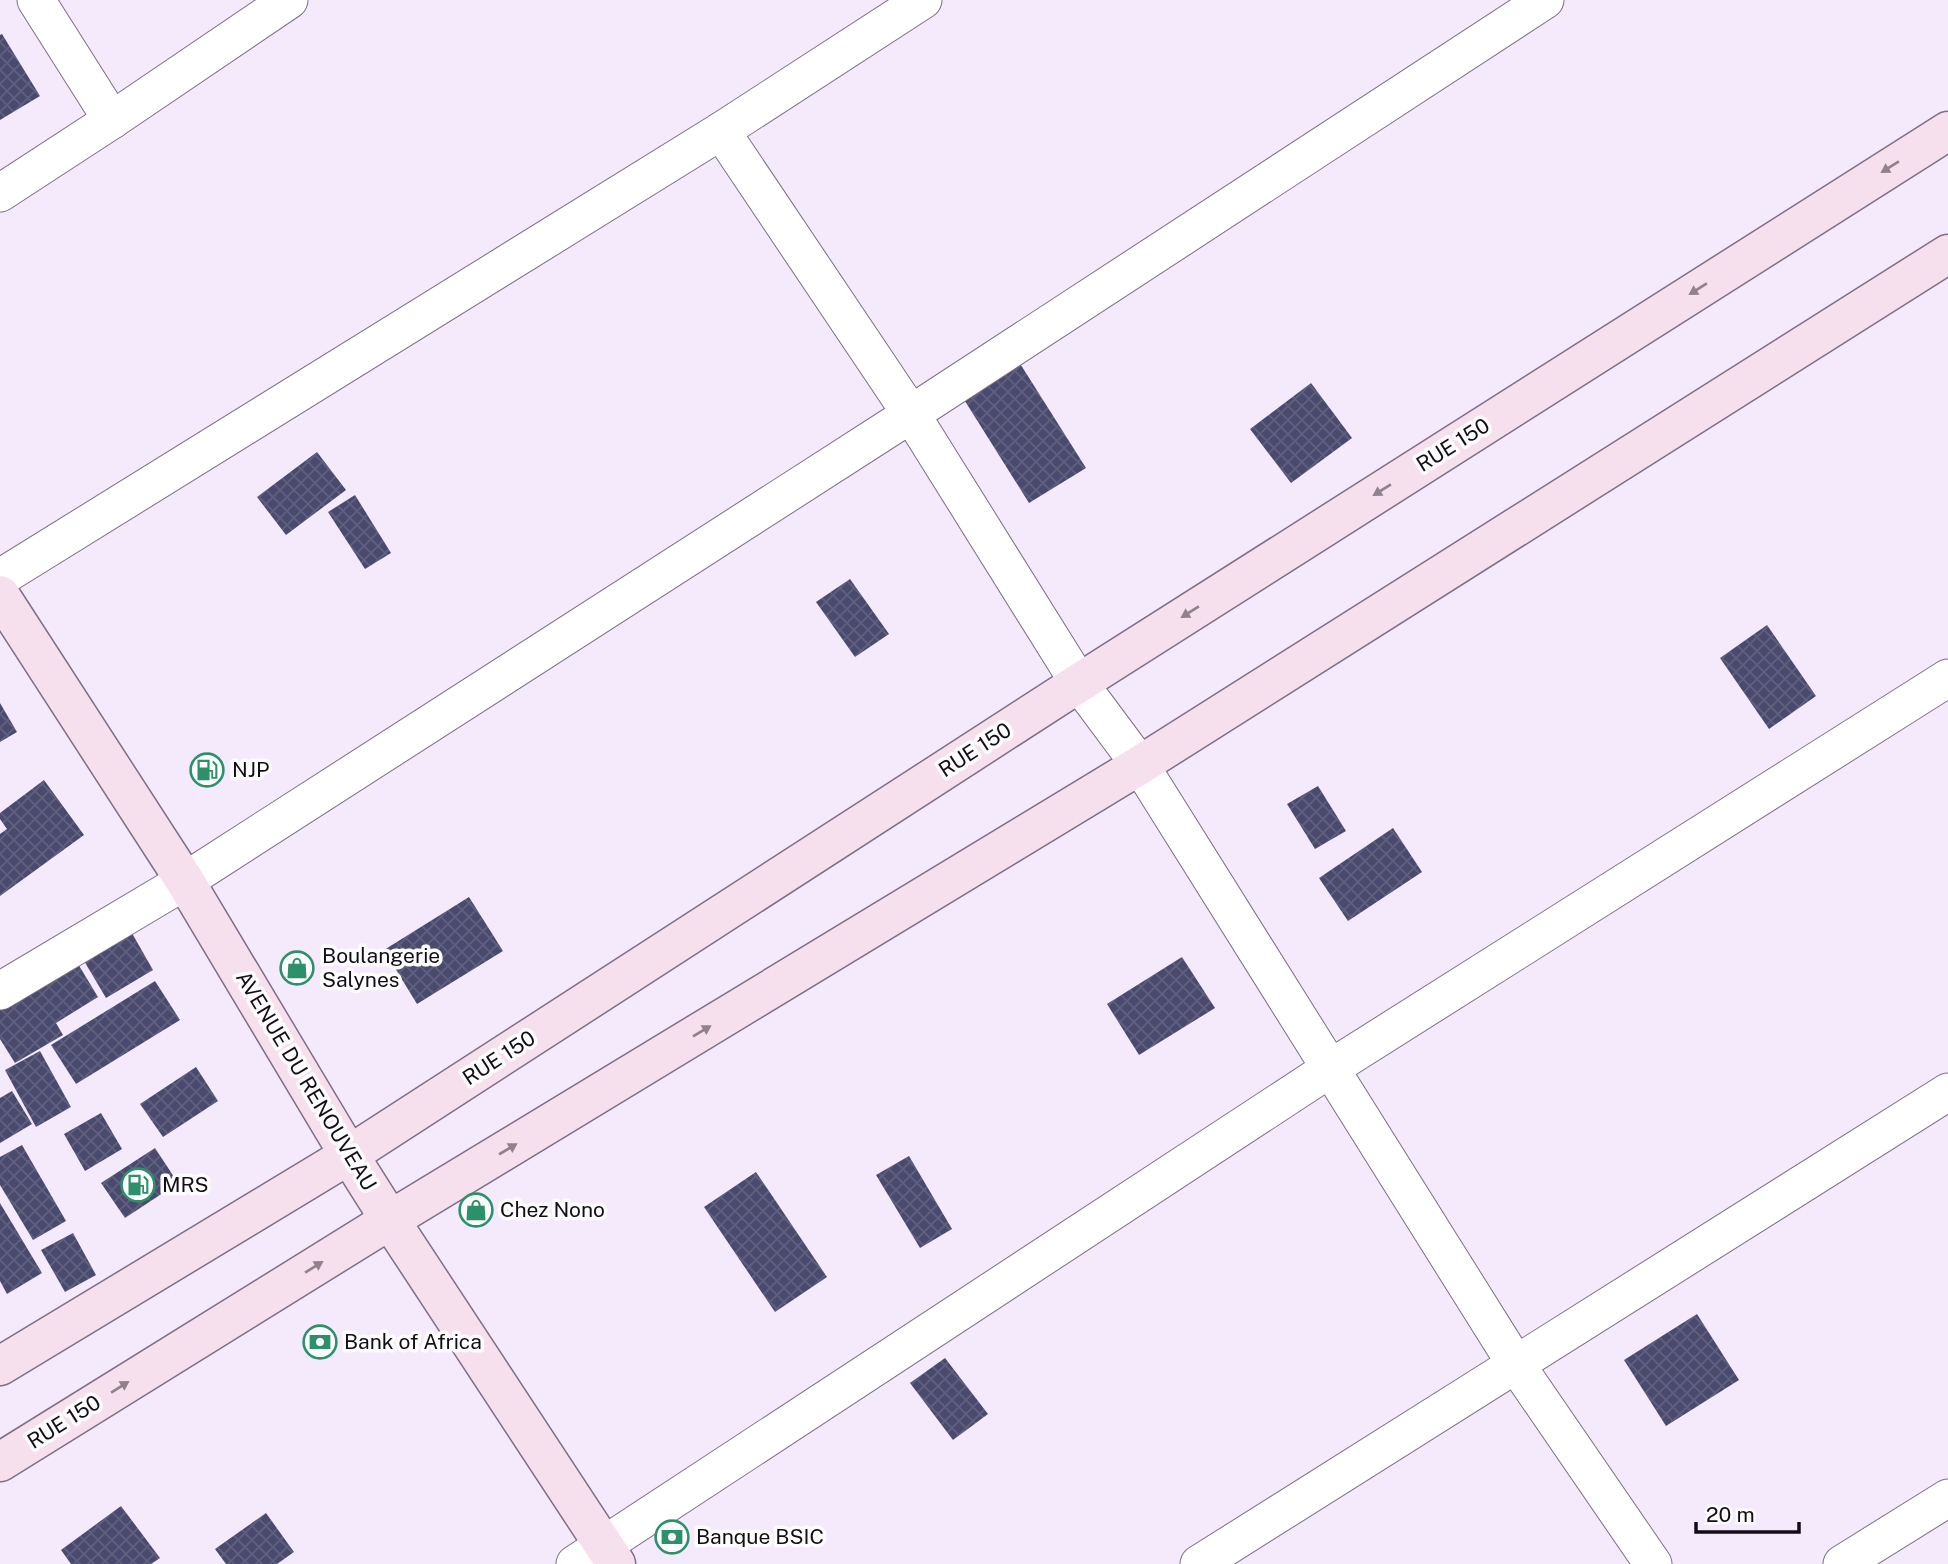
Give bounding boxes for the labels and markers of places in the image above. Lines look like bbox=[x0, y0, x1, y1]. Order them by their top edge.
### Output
fuel station icon: NJP bbox=[188, 751, 226, 789]
place label: NJP bbox=[232, 757, 269, 782]
place label: Boulangerie Salynes bbox=[322, 943, 440, 992]
shop icon: Boulangerie Salynes bbox=[278, 949, 316, 987]
fuel station icon: MRS bbox=[119, 1166, 157, 1204]
place label: MRS bbox=[162, 1172, 208, 1197]
shop icon: Chez Nono bbox=[457, 1191, 495, 1229]
place label: Chez Nono bbox=[500, 1197, 605, 1222]
bank icon: Bank of Africa bbox=[301, 1323, 339, 1361]
place label: Bank of Africa bbox=[344, 1329, 482, 1354]
bank icon: Banque BSIC bbox=[653, 1518, 691, 1556]
place label: Banque BSIC bbox=[696, 1524, 824, 1549]

